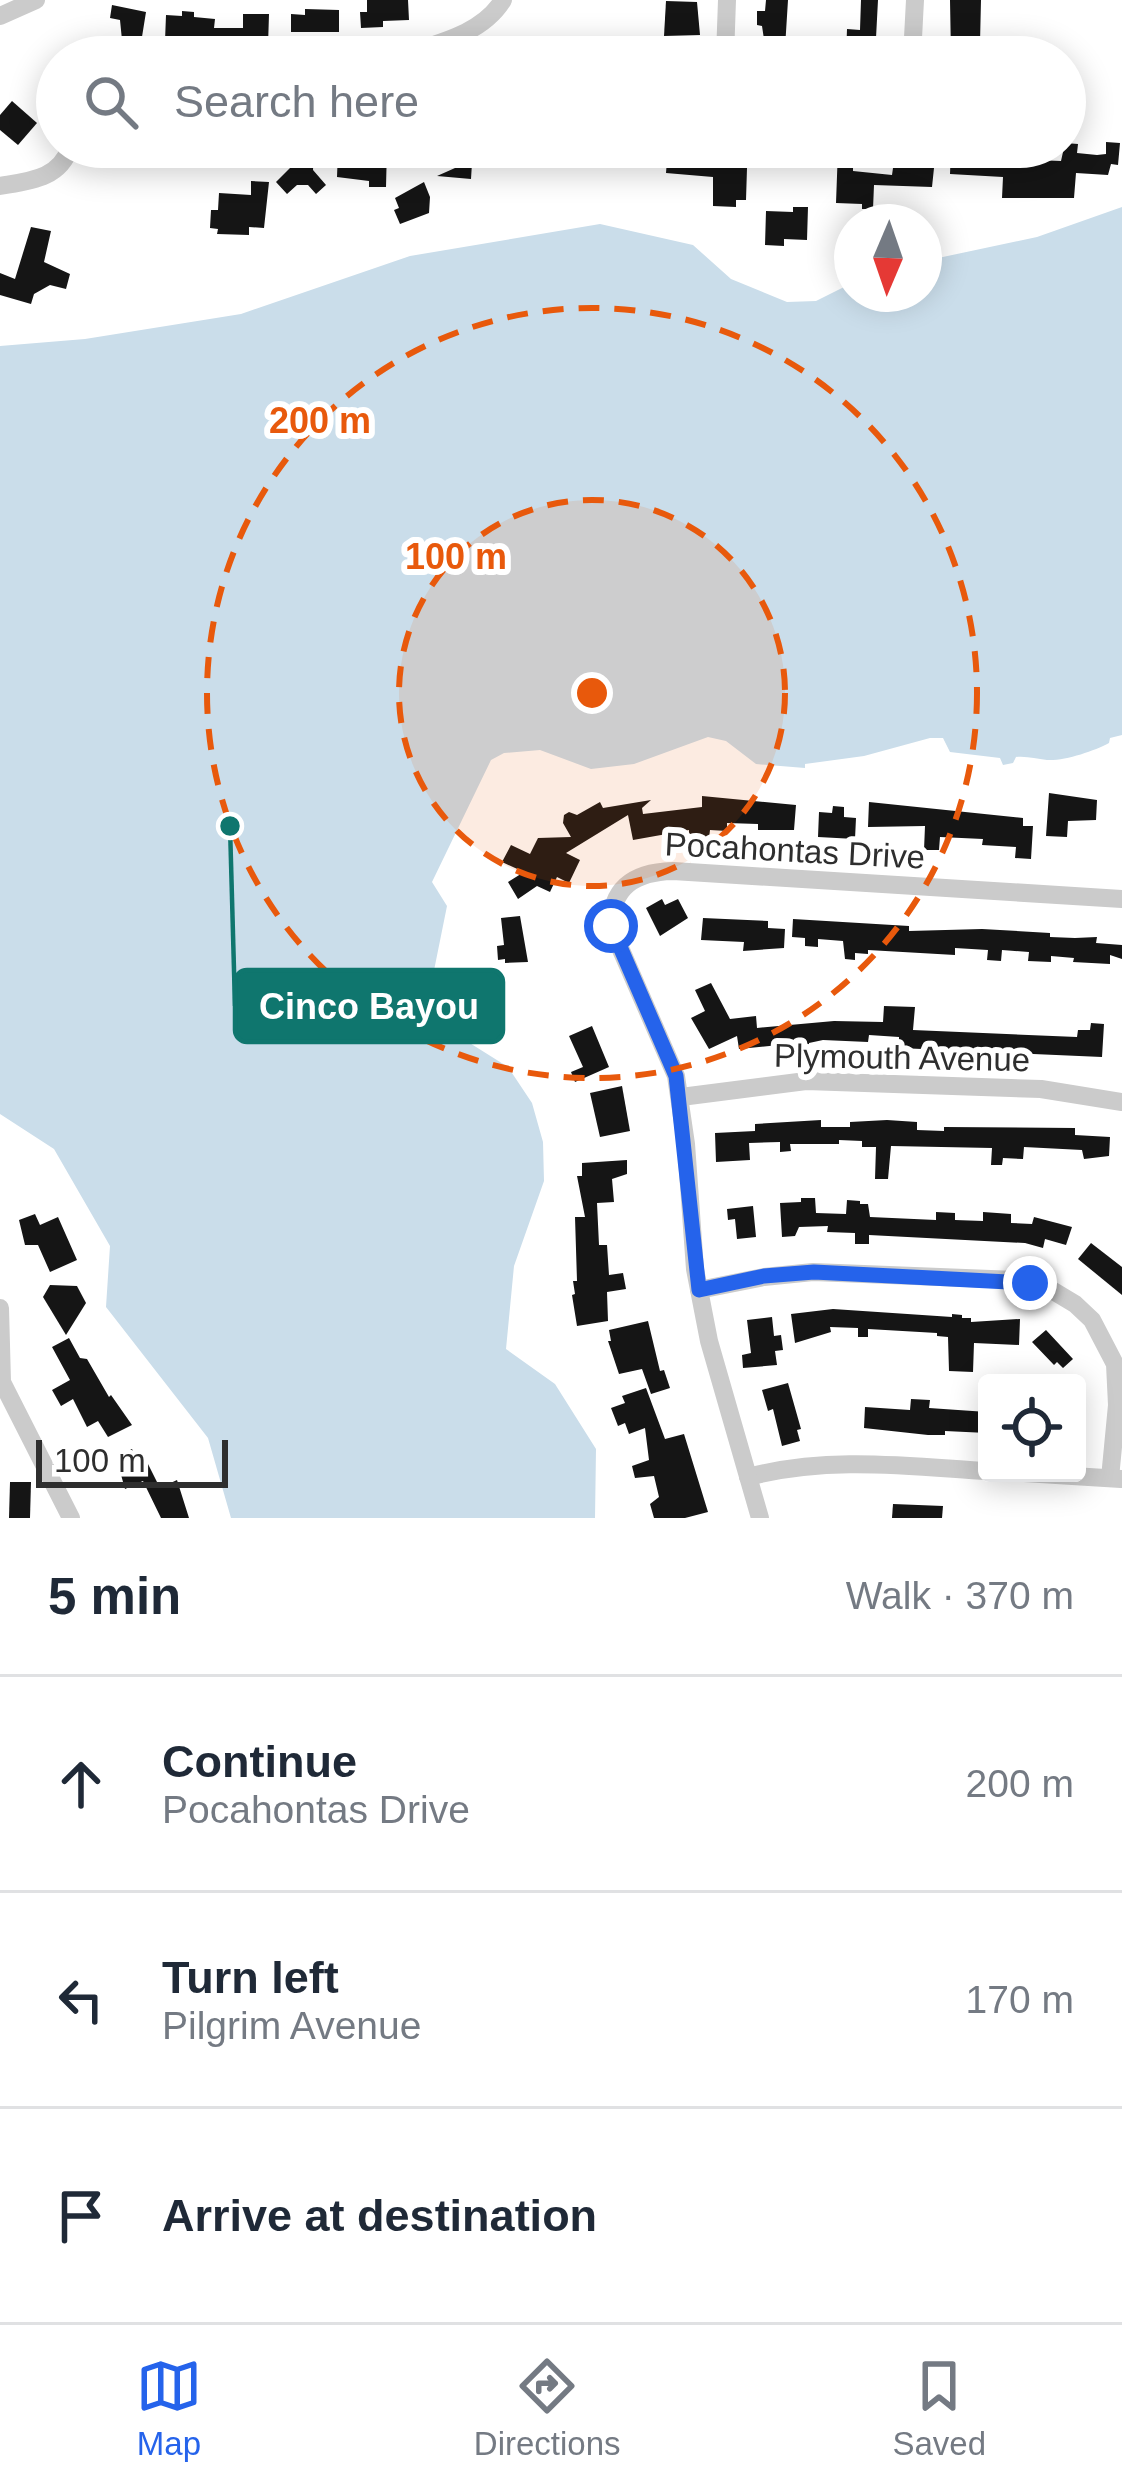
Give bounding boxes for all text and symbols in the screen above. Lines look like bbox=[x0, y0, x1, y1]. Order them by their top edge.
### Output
search box bbox=[36, 36, 1086, 168]
icon: search bbox=[78, 69, 144, 135]
text: Search here bbox=[174, 76, 419, 127]
north arrow bbox=[834, 204, 942, 312]
text: 200 m bbox=[269, 400, 371, 441]
text: 100 m bbox=[405, 536, 507, 577]
centre of rings bbox=[571, 672, 613, 714]
street label: Pocahontas Drive bbox=[664, 825, 926, 876]
route start bbox=[584, 899, 638, 953]
callout: Cinco Bayou bbox=[235, 970, 503, 1042]
text: Cinco Bayou bbox=[259, 986, 479, 1027]
street label: Plymouth Avenue bbox=[774, 1037, 1030, 1078]
route end bbox=[1003, 1256, 1057, 1310]
map controls bbox=[978, 1374, 1086, 1482]
button: locate bbox=[978, 1374, 1086, 1482]
scale bar bbox=[36, 1434, 228, 1487]
text: 100 m bbox=[54, 1442, 146, 1479]
text: 5 min bbox=[48, 1568, 181, 1625]
text: Walk · 370 m bbox=[846, 1574, 1074, 1617]
text: Continue bbox=[162, 1736, 357, 1787]
icon: ahead bbox=[48, 1751, 114, 1817]
text: 200 m bbox=[966, 1762, 1074, 1805]
text: Pocahontas Drive bbox=[162, 1788, 470, 1831]
text: Turn left bbox=[162, 1952, 339, 2003]
icon: left bbox=[48, 1967, 114, 2033]
text: 170 m bbox=[966, 1978, 1074, 2021]
text: Pilgrim Avenue bbox=[162, 2004, 421, 2047]
icon: arrive bbox=[48, 2183, 114, 2249]
text: Arrive at destination bbox=[162, 2190, 597, 2241]
tab: Map bbox=[136, 2353, 202, 2463]
tab: Directions bbox=[474, 2353, 621, 2463]
tab: Saved bbox=[892, 2353, 986, 2463]

